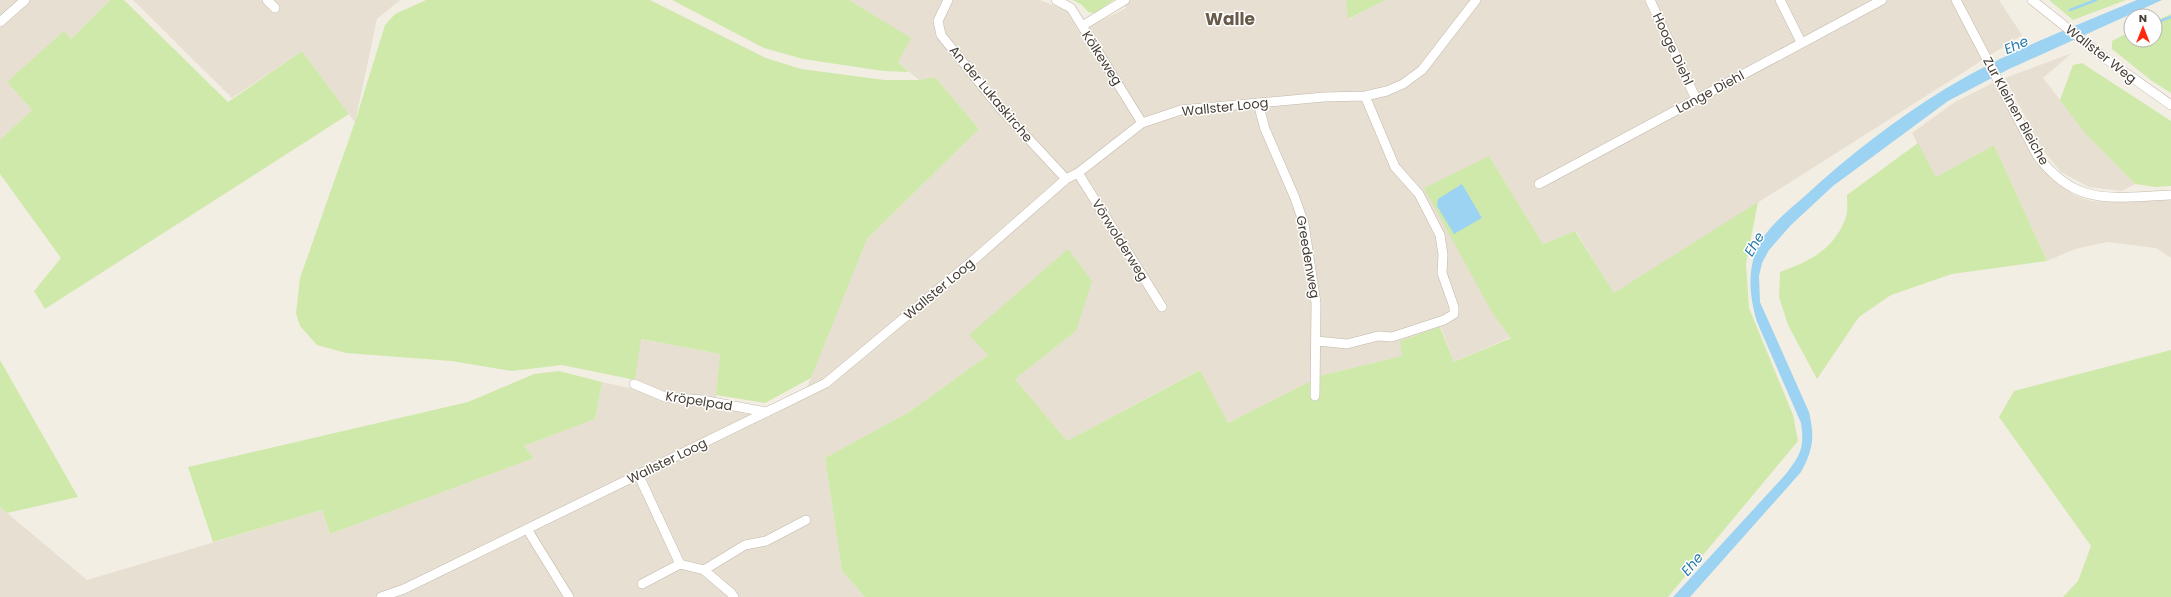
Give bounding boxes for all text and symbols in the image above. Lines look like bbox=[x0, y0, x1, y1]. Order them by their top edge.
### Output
district label: Walle bbox=[1205, 7, 1255, 31]
north arrow bbox=[2123, 8, 2163, 48]
street label: Hooge Diehl bbox=[1648, 10, 1698, 88]
text: N bbox=[2139, 10, 2147, 26]
street label: Wallster Weg bbox=[2062, 20, 2140, 88]
street label: Kölkeweg bbox=[1077, 27, 1127, 89]
water label: Ehe bbox=[2001, 31, 2032, 59]
street label: An der Lukaskirche bbox=[945, 42, 1037, 146]
street label: Zur Kleinen Bleiche bbox=[1978, 54, 2054, 168]
street label: Lange Diehl bbox=[1672, 66, 1748, 118]
street label: Wallster Loog bbox=[1181, 93, 1269, 121]
street label: Vörwolderweg bbox=[1087, 195, 1153, 285]
street label: Greedenweg bbox=[1291, 214, 1325, 300]
water label: Ehe bbox=[1739, 228, 1769, 260]
street label: Wallster Loog bbox=[900, 254, 978, 324]
street label: Kröpelpad bbox=[664, 386, 734, 416]
street label: Wallster Loog bbox=[624, 433, 710, 489]
water label: Ehe bbox=[1676, 548, 1708, 580]

